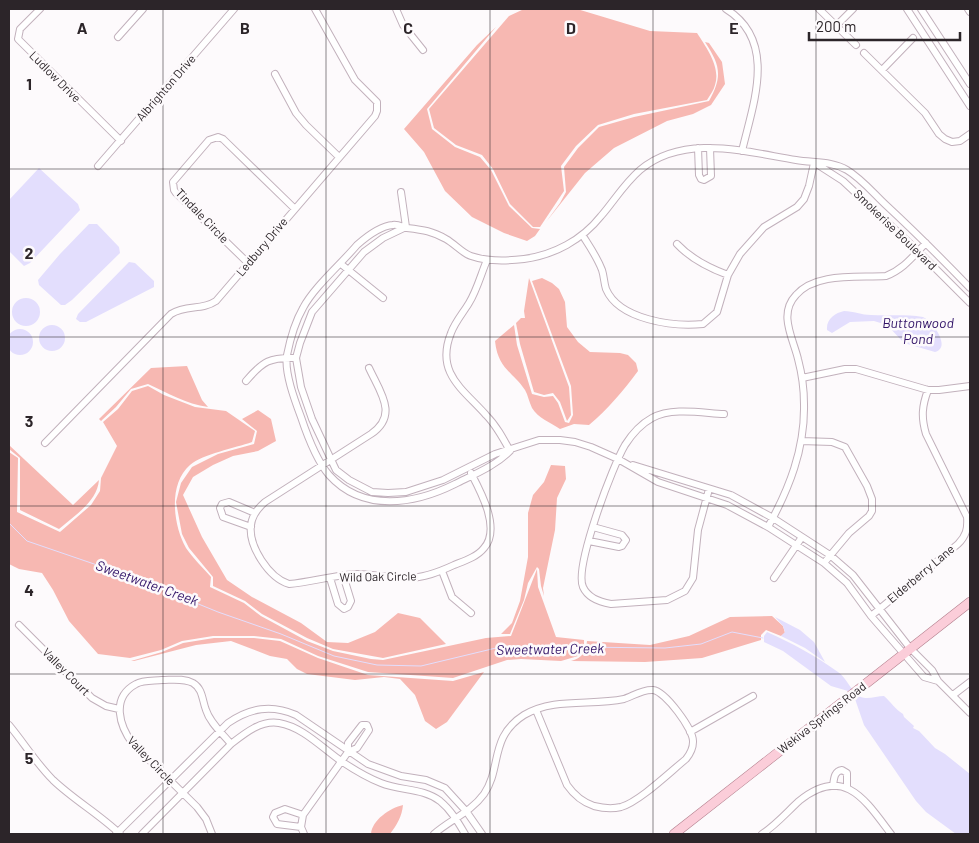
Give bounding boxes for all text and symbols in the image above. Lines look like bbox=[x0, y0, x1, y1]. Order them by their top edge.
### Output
scale bar bbox=[809, 10, 960, 42]
text: 200 m bbox=[816, 17, 856, 35]
text: A bbox=[77, 18, 88, 37]
text: B bbox=[240, 18, 250, 37]
text: C bbox=[403, 18, 413, 37]
text: D bbox=[566, 18, 576, 37]
text: E bbox=[729, 18, 739, 37]
street label: Ludlow Drive bbox=[27, 48, 84, 105]
street label: Albrighton Drive bbox=[133, 51, 198, 123]
text: 1 bbox=[26, 74, 32, 93]
street label: Tindale Circle bbox=[173, 185, 232, 245]
street label: Smokerise Boulevard bbox=[851, 186, 940, 272]
street label: Ledbury Drive bbox=[233, 214, 290, 278]
text: 2 bbox=[25, 243, 34, 262]
water label: Buttonwood Pond bbox=[882, 314, 954, 347]
text: 3 bbox=[25, 411, 33, 430]
street label: Elderberry Lane bbox=[884, 541, 957, 605]
water label: Sweetwater Creek bbox=[94, 556, 201, 609]
street label: Wild Oak Circle bbox=[339, 568, 417, 584]
text: 4 bbox=[24, 580, 34, 599]
water label: Sweetwater Creek bbox=[496, 639, 604, 658]
street label: Valley Court bbox=[40, 645, 93, 698]
street label: Wekiva Springs Road bbox=[774, 678, 868, 756]
street label: Valley Circle bbox=[125, 733, 178, 788]
text: 5 bbox=[25, 748, 34, 767]

